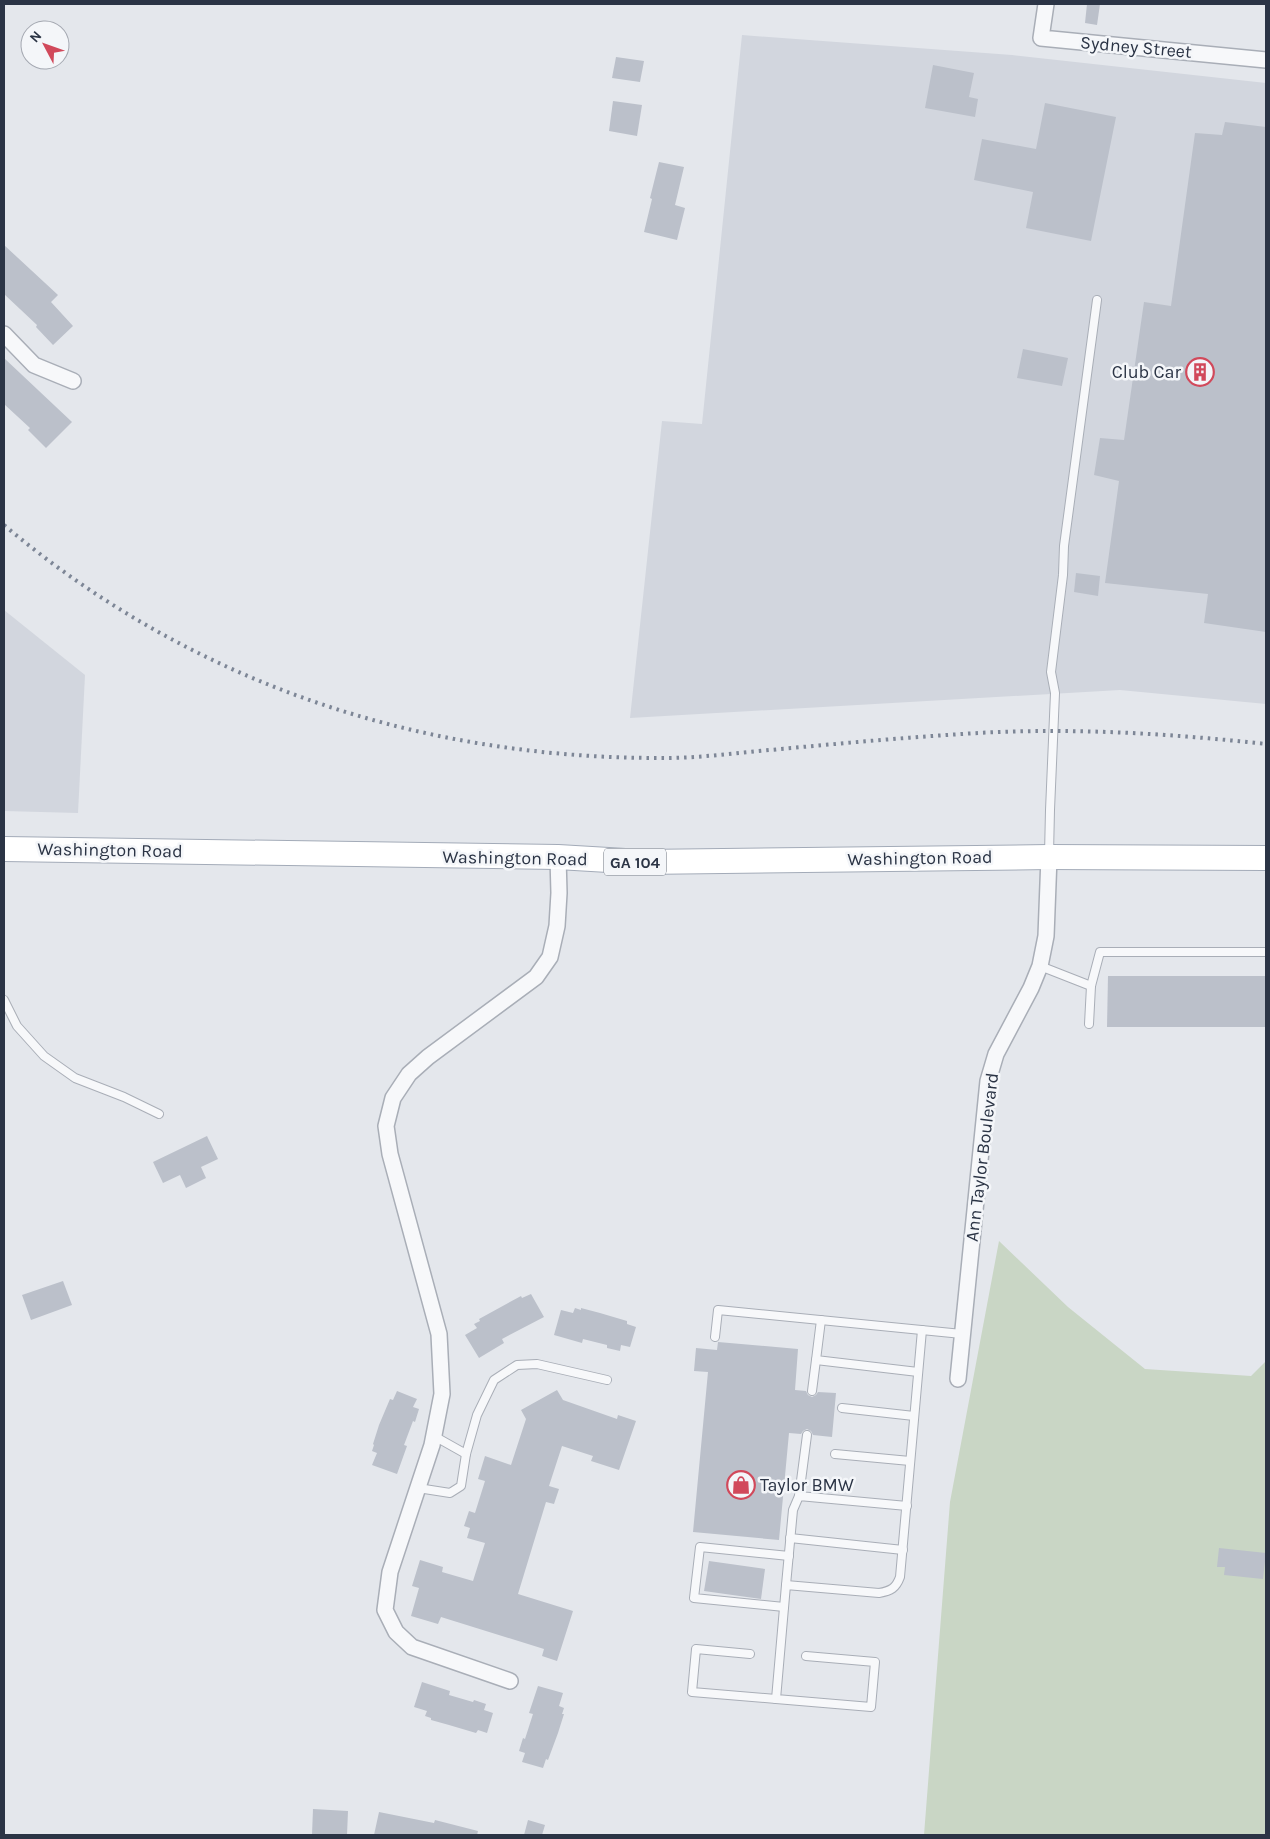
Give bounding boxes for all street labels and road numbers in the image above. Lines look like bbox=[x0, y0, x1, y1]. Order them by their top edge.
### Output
street label: Sydney Street bbox=[1079, 31, 1193, 63]
street label: Washington Road bbox=[37, 838, 183, 862]
street label: Washington Road bbox=[442, 846, 588, 870]
street label: Washington Road bbox=[847, 846, 993, 870]
road number: GA 104 bbox=[604, 849, 666, 876]
street label: Ann Taylor Boulevard bbox=[961, 1071, 1003, 1243]

